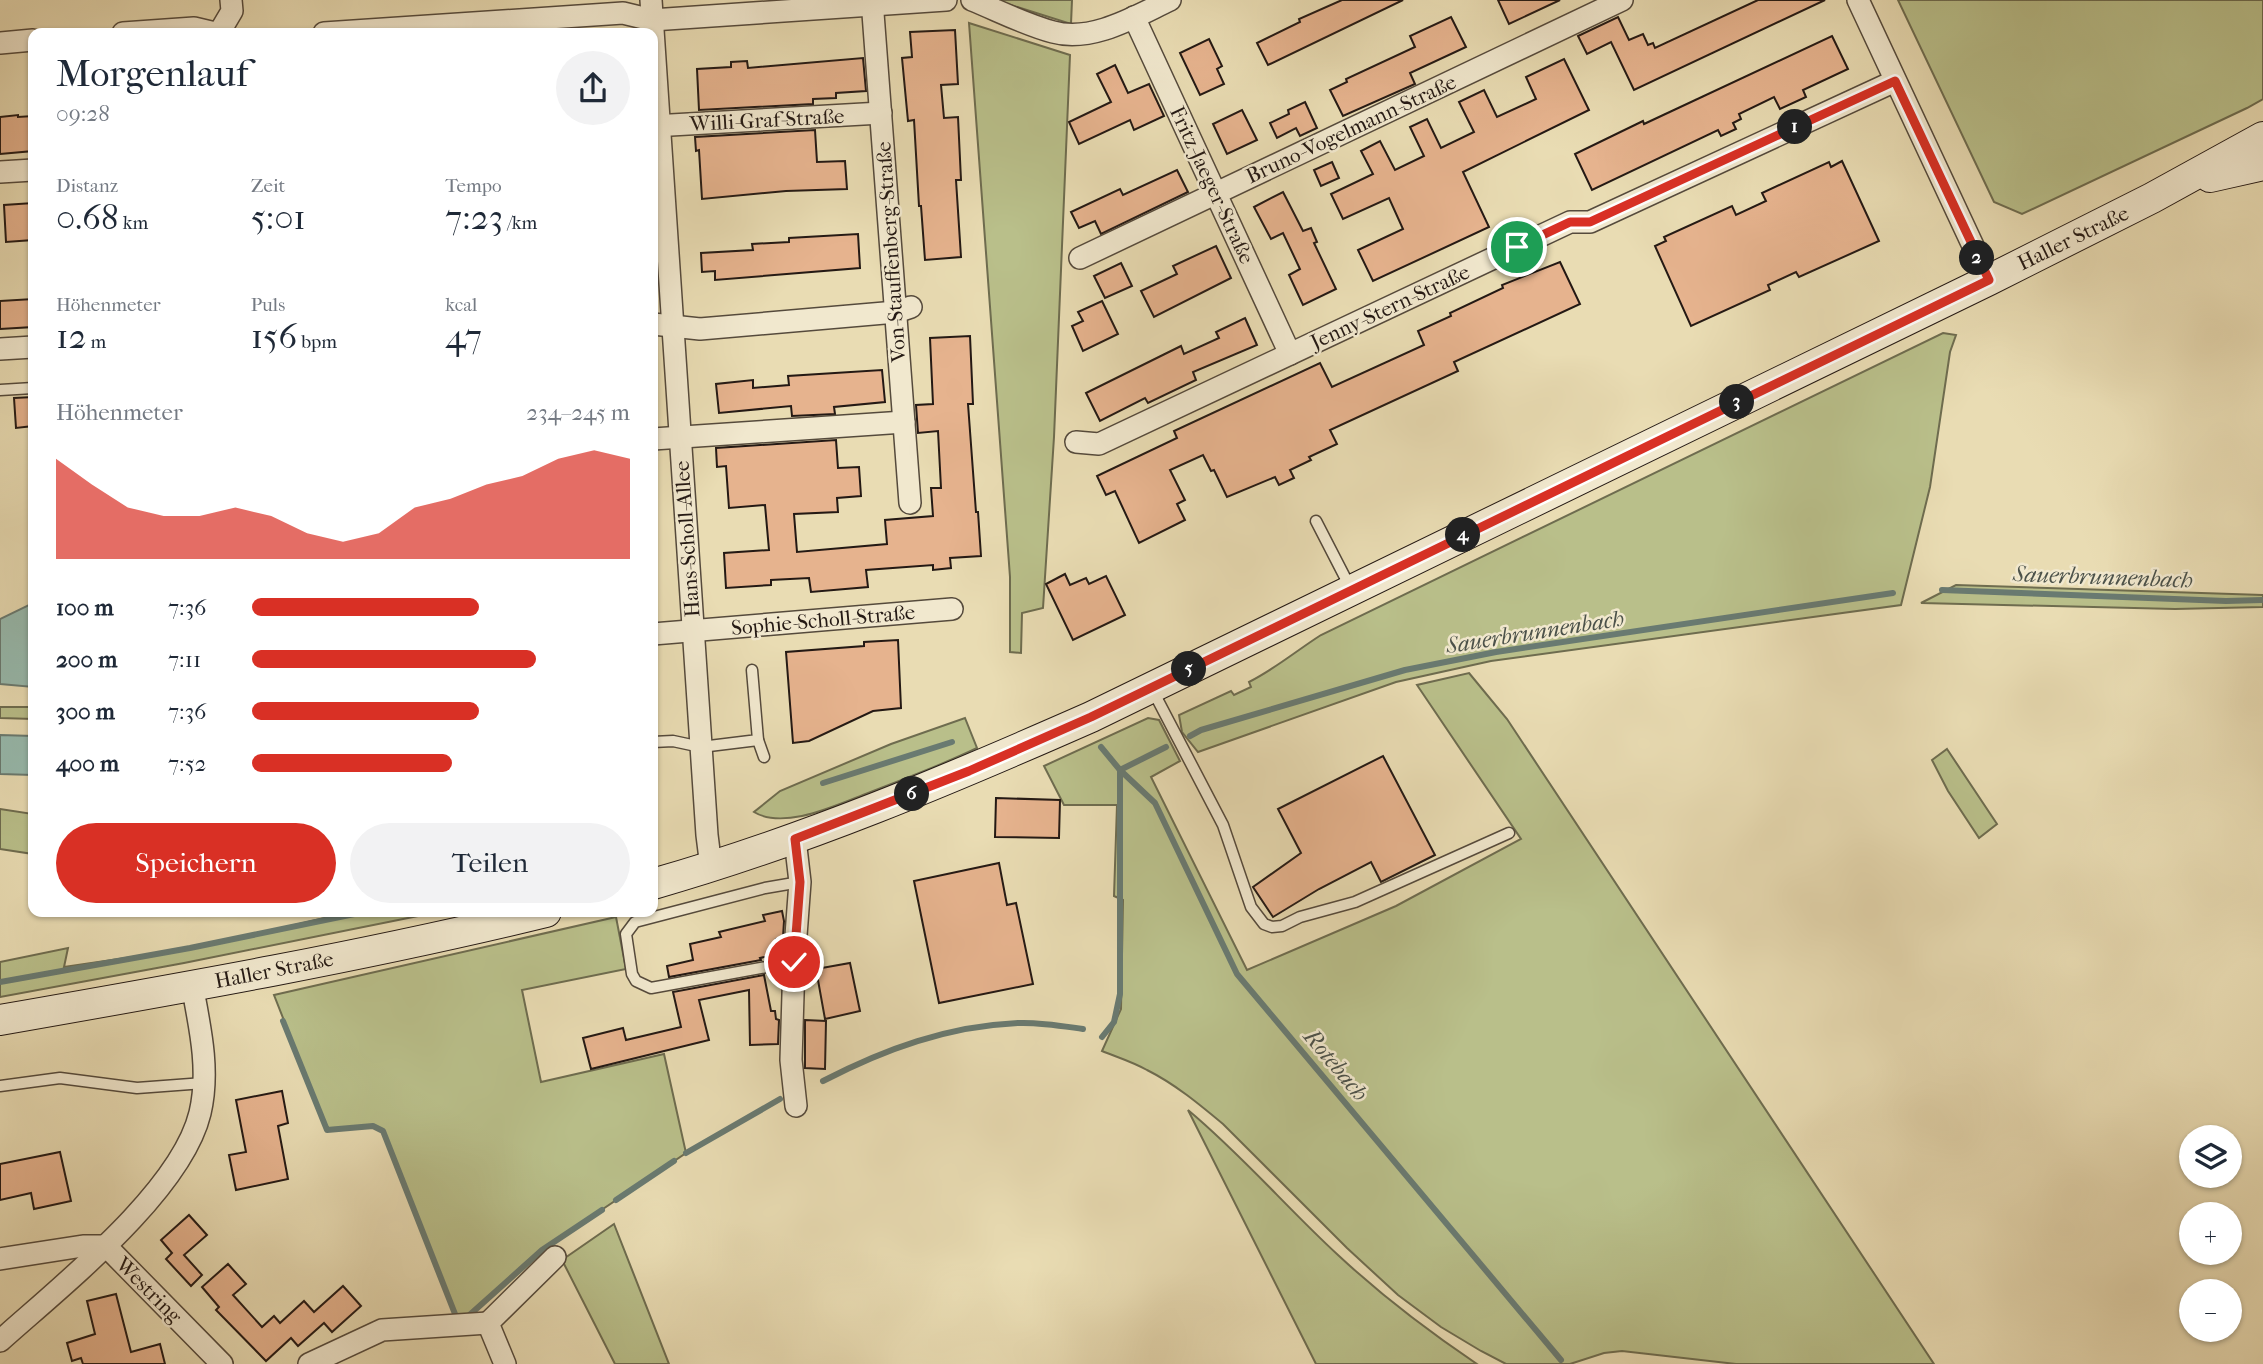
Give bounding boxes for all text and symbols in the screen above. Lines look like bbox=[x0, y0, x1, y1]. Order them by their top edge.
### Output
text: Morgenlauf bbox=[56, 51, 249, 96]
button: share bbox=[556, 51, 630, 125]
street label: Bruno-Vogelmann-Straße bbox=[1242, 70, 1460, 188]
text: 09:28 bbox=[56, 100, 110, 127]
street label: Fritz-Jaeger-Straße bbox=[1165, 102, 1259, 268]
street label: Willi-Graf-Straße bbox=[688, 104, 845, 136]
pin: 1 bbox=[1778, 110, 1812, 144]
text: 1 bbox=[1791, 115, 1798, 137]
street label: Von-Stauffenberg-Straße bbox=[871, 141, 911, 364]
text: Distanz bbox=[56, 175, 118, 197]
text: Zeit bbox=[251, 175, 285, 197]
text: Tempo bbox=[445, 175, 502, 197]
text: 0.68 bbox=[56, 197, 119, 238]
text: 5:01 bbox=[251, 197, 306, 238]
text: 7:23 bbox=[445, 197, 503, 238]
street label: Haller Straße bbox=[2014, 201, 2132, 275]
text: km bbox=[119, 212, 148, 234]
text: /km bbox=[503, 212, 537, 234]
pin bbox=[1487, 217, 1547, 277]
icon: arrive bbox=[1498, 228, 1536, 266]
pin: 2 bbox=[1960, 240, 1994, 276]
text: 2 bbox=[1972, 246, 1981, 268]
street label: Jenny-Stern-Straße bbox=[1305, 260, 1473, 355]
text: Höhenmeter bbox=[56, 294, 161, 316]
text: Puls bbox=[251, 294, 285, 316]
text: kcal bbox=[445, 294, 477, 316]
text: 12 bbox=[56, 316, 87, 357]
text: 156 bbox=[251, 316, 297, 357]
text: 47 bbox=[445, 316, 482, 357]
text: m bbox=[87, 331, 106, 353]
text: bpm bbox=[297, 331, 337, 353]
pin: 3 bbox=[1720, 384, 1754, 420]
text: 3 bbox=[1733, 390, 1740, 412]
text: Höhenmeter bbox=[56, 399, 183, 426]
text: 234–245 m bbox=[526, 399, 630, 426]
street label: Hans-Scholl-Allee bbox=[670, 460, 704, 618]
pin: 4 bbox=[1446, 518, 1480, 552]
text: 4 bbox=[1457, 523, 1468, 545]
water label: Sauerbrunnenbach bbox=[2012, 560, 2194, 594]
text: 100 m bbox=[56, 594, 114, 621]
text: 7:36 bbox=[168, 594, 207, 621]
street label: Sophie-Scholl-Straße bbox=[730, 600, 916, 640]
water label: Sauerbrunnenbach bbox=[1443, 605, 1626, 660]
text: 200 m bbox=[56, 646, 117, 673]
text: 7:11 bbox=[168, 646, 201, 673]
pin: 5 bbox=[1172, 652, 1206, 686]
text: 5 bbox=[1184, 657, 1193, 679]
text: 300 m bbox=[56, 698, 115, 725]
text: 7:36 bbox=[168, 698, 207, 725]
text: 400 m bbox=[56, 750, 119, 777]
text: 7:52 bbox=[168, 750, 206, 777]
pin: 6 bbox=[894, 776, 930, 812]
text: 6 bbox=[906, 782, 917, 804]
button: Speichern bbox=[56, 823, 336, 903]
button: Teilen bbox=[350, 823, 630, 903]
pin bbox=[764, 932, 824, 992]
icon: check bbox=[775, 943, 813, 981]
street label: Haller Straße bbox=[213, 947, 335, 993]
water label: Rotebach bbox=[1297, 1022, 1374, 1107]
map controls bbox=[2179, 1125, 2242, 1342]
button: layers bbox=[2179, 1125, 2242, 1188]
button: + bbox=[2179, 1202, 2242, 1265]
street label: Westring bbox=[110, 1251, 188, 1329]
button: − bbox=[2179, 1279, 2242, 1342]

